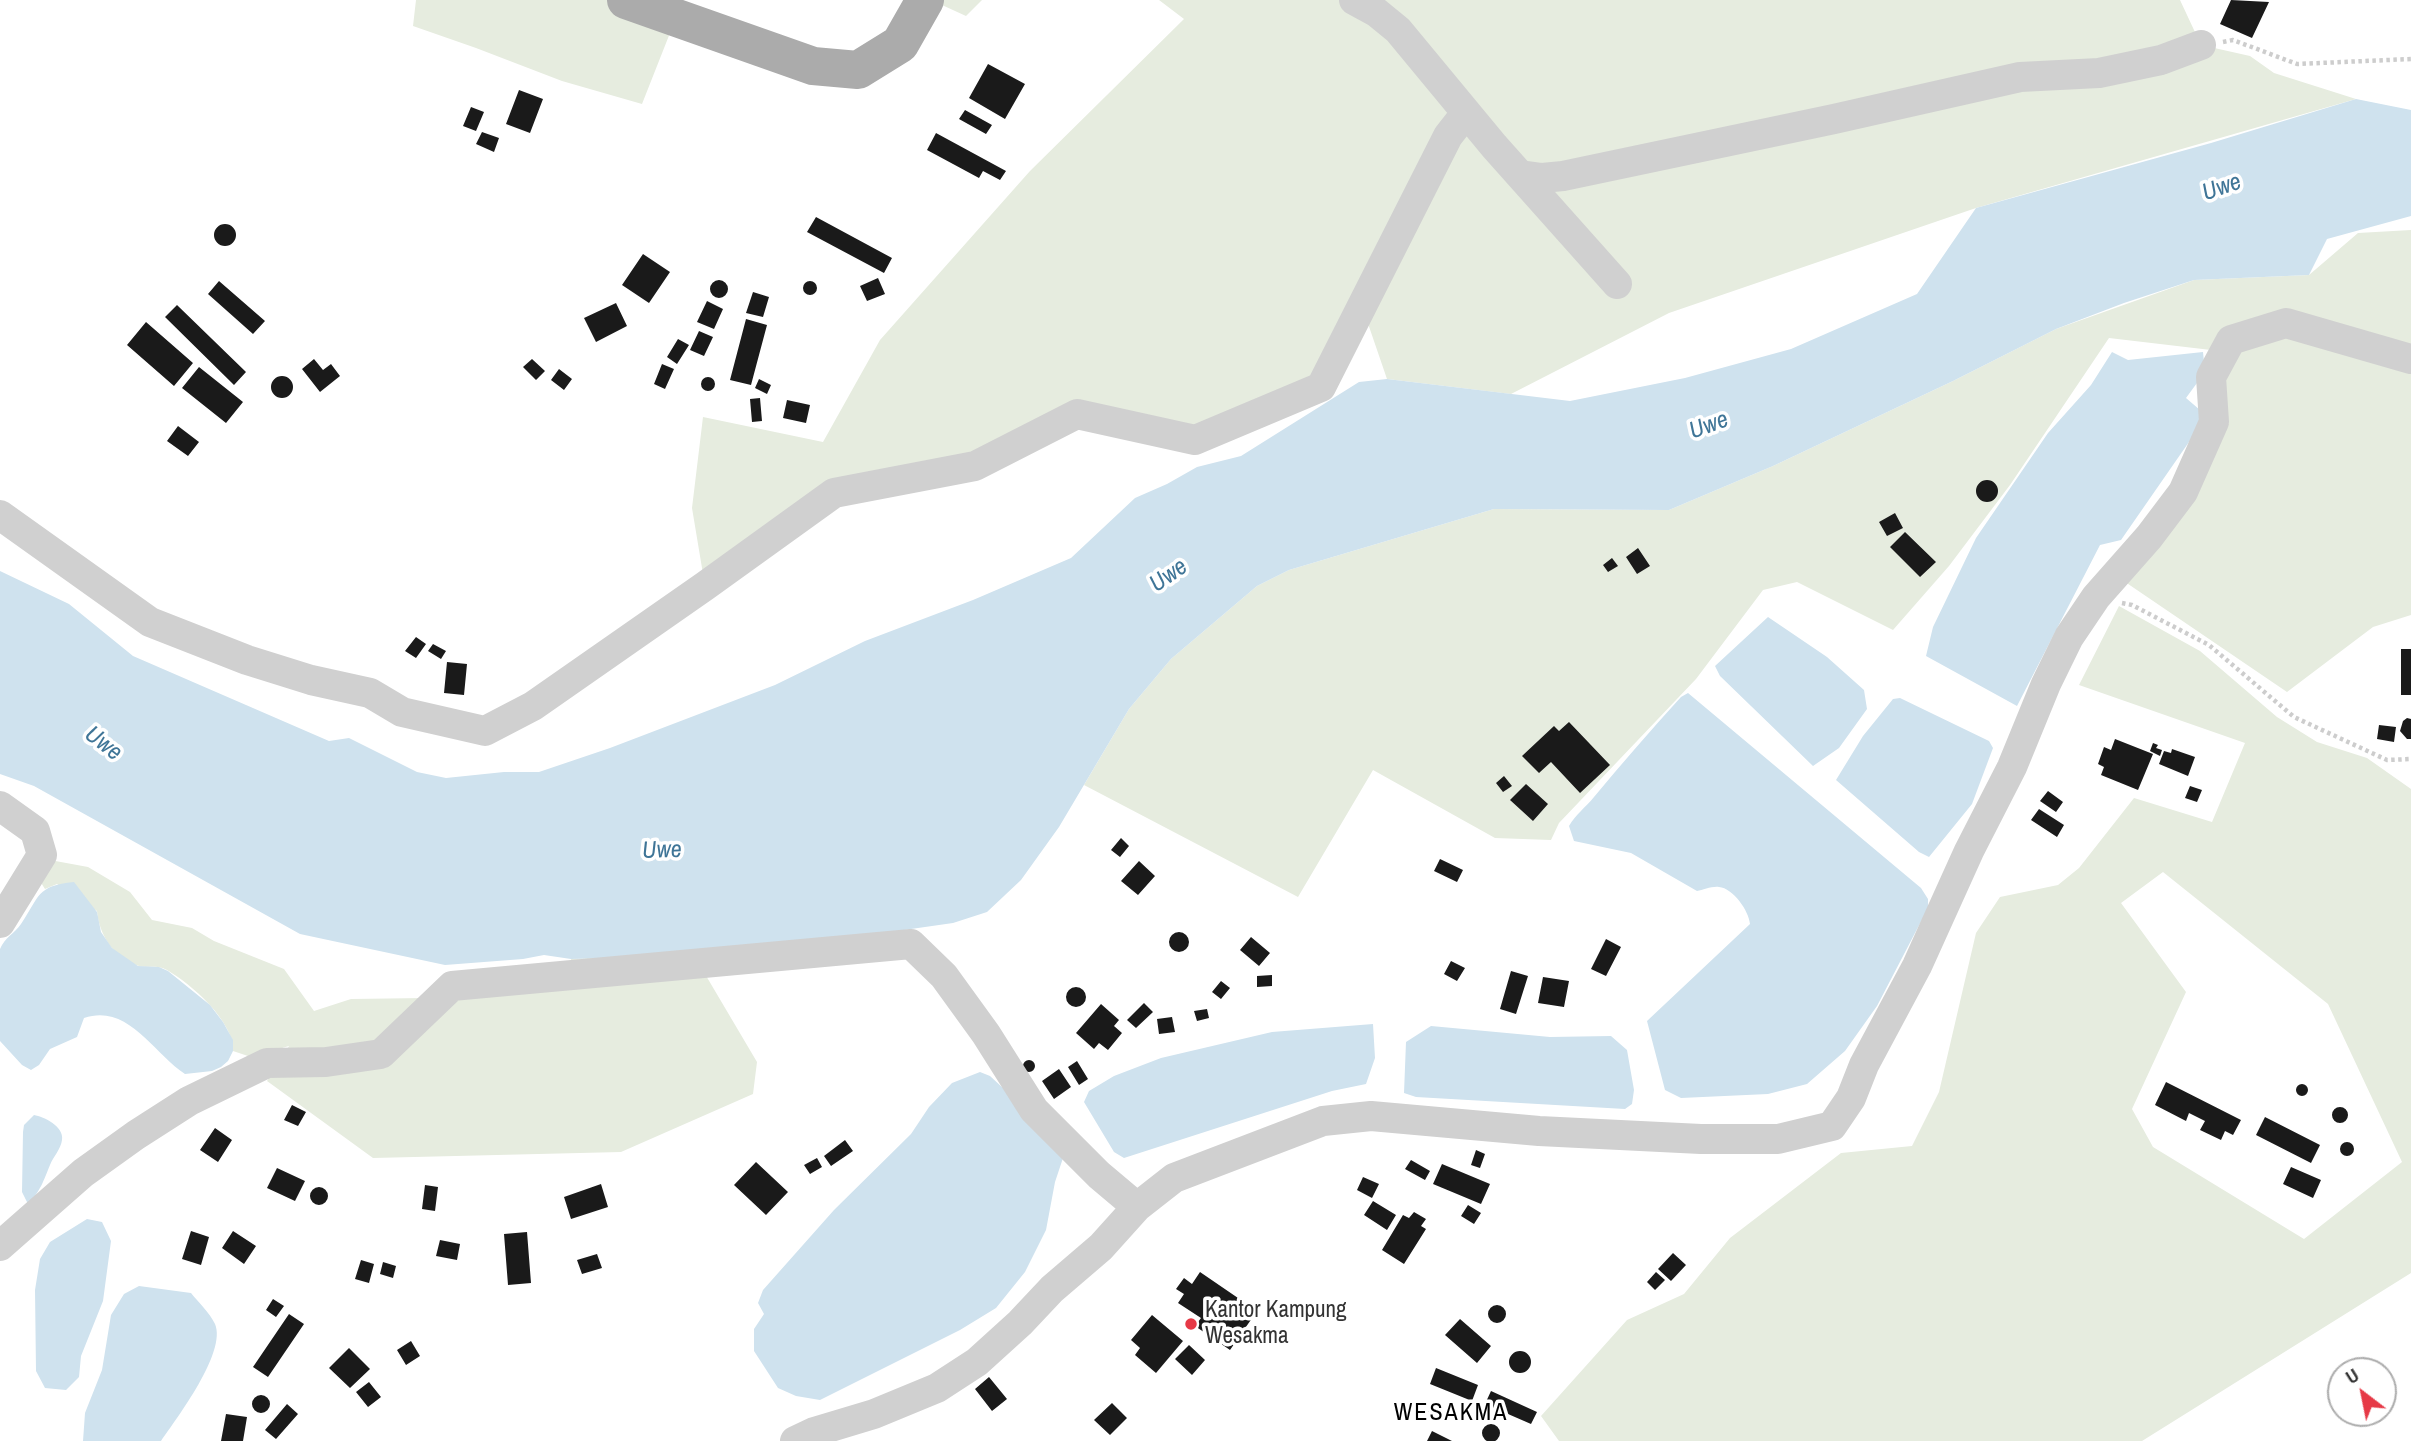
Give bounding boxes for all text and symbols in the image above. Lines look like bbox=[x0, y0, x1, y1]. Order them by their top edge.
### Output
water label: Uwe bbox=[2199, 168, 2245, 208]
water label: Uwe bbox=[1686, 406, 1732, 446]
water label: Uwe bbox=[1145, 553, 1193, 599]
water label: Uwe bbox=[79, 721, 127, 767]
water label: Uwe bbox=[642, 836, 682, 866]
place label: Kantor Kampung Wesakma bbox=[1205, 1297, 1347, 1351]
marker: Kantor Kampung Wesakma bbox=[1183, 1316, 1199, 1332]
north arrow bbox=[2327, 1357, 2397, 1427]
text: U bbox=[2340, 1362, 2364, 1390]
district label: WESAKMA bbox=[1395, 1400, 1507, 1428]

